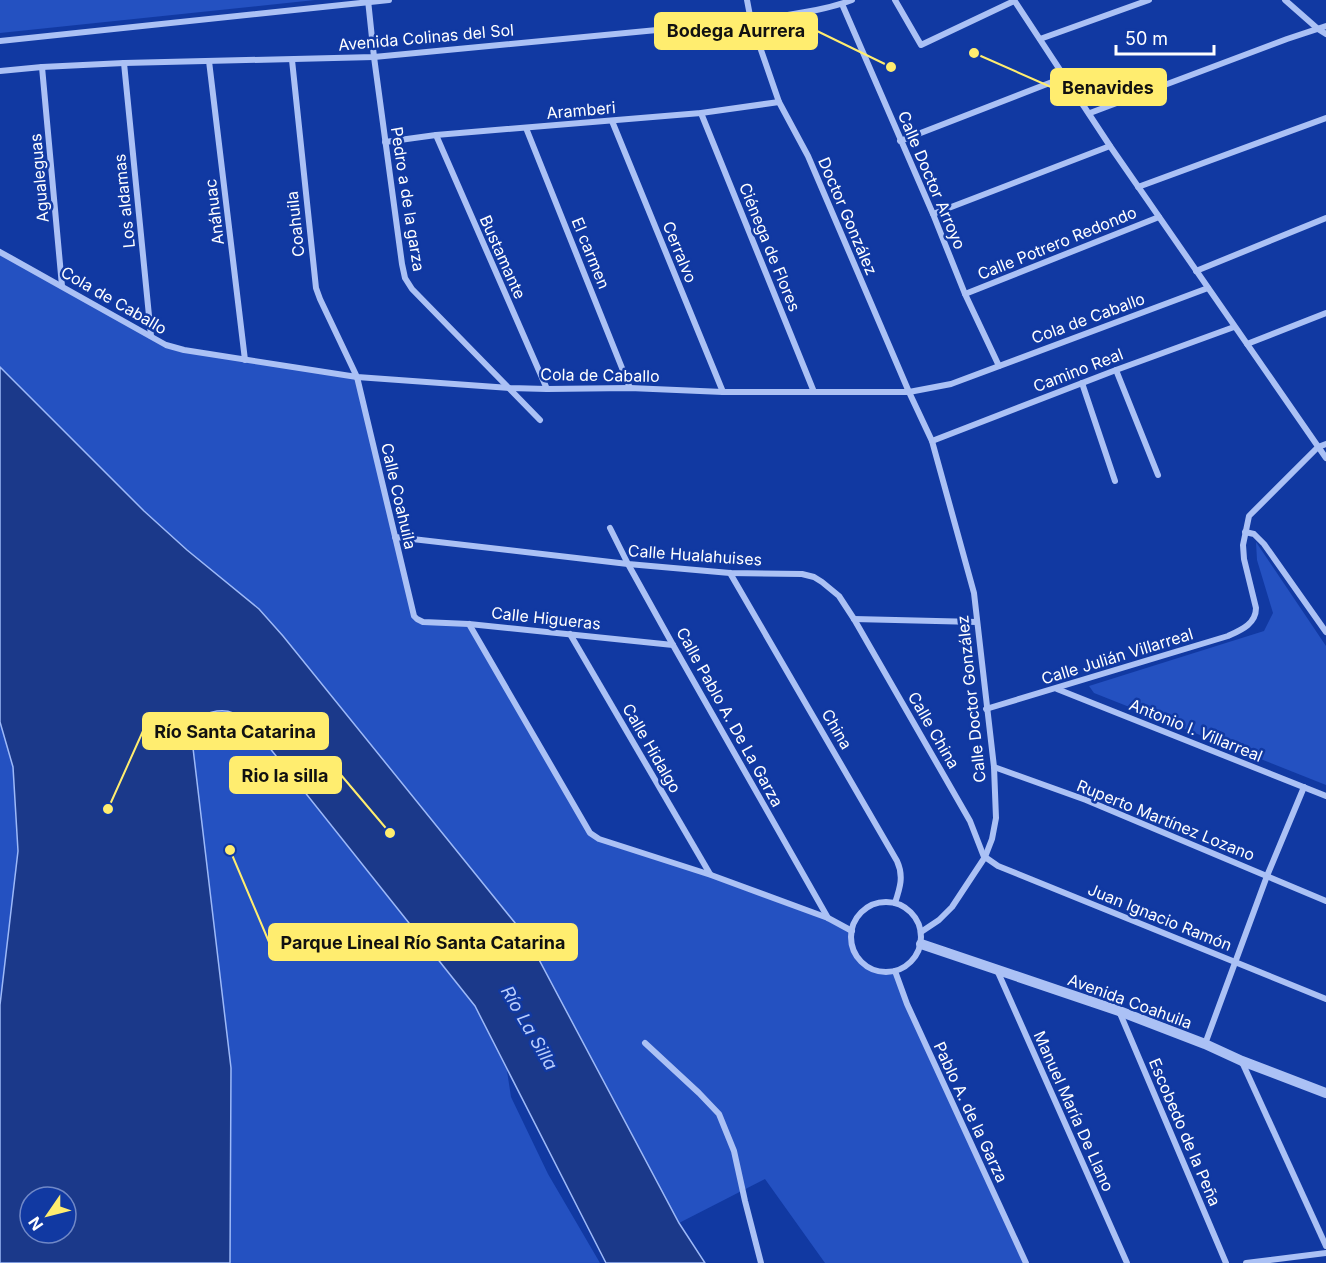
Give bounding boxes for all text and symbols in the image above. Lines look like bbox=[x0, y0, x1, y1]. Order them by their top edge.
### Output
callout: Bodega Aurrera bbox=[655, 13, 817, 49]
scale bar bbox=[1116, 18, 1214, 56]
street label: Avenida Colinas del Sol bbox=[337, 19, 515, 55]
text: Bodega Aurrera bbox=[667, 20, 805, 41]
text: 50 m bbox=[1125, 28, 1168, 49]
callout: Benavides bbox=[1051, 69, 1166, 105]
text: Benavides bbox=[1062, 77, 1154, 98]
street label: Aramberi bbox=[546, 97, 616, 123]
street label: Calle Doctor Arroyo bbox=[894, 108, 970, 252]
street label: Pedro a de la garza bbox=[387, 125, 429, 273]
street label: Agualeguas bbox=[25, 133, 53, 223]
street label: Los aldamas bbox=[109, 153, 139, 249]
street label: Doctor González bbox=[814, 154, 882, 278]
street label: Anáhuac bbox=[200, 178, 228, 246]
street label: Ciénega de Flores bbox=[735, 180, 805, 314]
street label: Coahuila bbox=[282, 190, 308, 258]
street label: Calle Potrero Redondo bbox=[975, 202, 1139, 284]
street label: Bustamante bbox=[476, 212, 530, 302]
street label: El carmen bbox=[568, 214, 614, 292]
street label: Cerralvo bbox=[659, 218, 701, 286]
street label: Cola de Caballo bbox=[57, 262, 171, 338]
street label: Cola de Caballo bbox=[1029, 288, 1147, 348]
street label: Camino Real bbox=[1030, 344, 1126, 396]
street label: Cola de Caballo bbox=[540, 364, 660, 386]
street label: Calle Coahuila bbox=[377, 441, 421, 551]
street label: Calle Hualahuises bbox=[627, 540, 763, 570]
street label: Calle Higueras bbox=[490, 602, 602, 634]
street label: Calle Doctor González bbox=[952, 614, 990, 784]
street label: Calle Julián Villarreal bbox=[1039, 623, 1195, 689]
street label: Calle Pablo A. De La Garza bbox=[672, 624, 788, 810]
street label: Calle China bbox=[904, 688, 964, 772]
street label: Antonio I. Villarreal bbox=[1126, 694, 1266, 766]
street label: Calle Hidalgo bbox=[618, 700, 686, 796]
street label: China bbox=[817, 705, 857, 753]
callout: Río Santa Catarina bbox=[143, 713, 328, 749]
text: Río Santa Catarina bbox=[154, 721, 316, 742]
callout: Rio la silla bbox=[230, 757, 341, 793]
text: Rio la silla bbox=[242, 765, 328, 786]
street label: Ruperto Martínez Lozano bbox=[1074, 775, 1258, 865]
street label: Juan Ignacio Ramón bbox=[1085, 879, 1235, 955]
callout: Parque Lineal Río Santa Catarina bbox=[269, 924, 577, 960]
text: Parque Lineal Río Santa Catarina bbox=[281, 932, 565, 953]
street label: Avenida Coahuila bbox=[1065, 969, 1195, 1033]
water label: Río La Silla bbox=[497, 982, 562, 1074]
street label: Manuel María De Llano bbox=[1030, 1028, 1118, 1194]
street label: Pablo A. de la Garza bbox=[930, 1038, 1012, 1186]
street label: Escobedo de la Peña bbox=[1145, 1055, 1225, 1209]
north arrow bbox=[18, 1185, 78, 1245]
text: N bbox=[24, 1213, 47, 1234]

